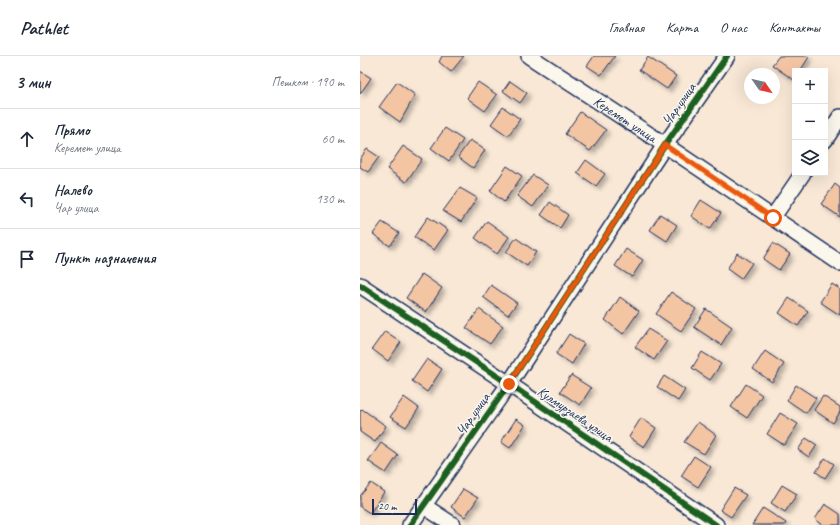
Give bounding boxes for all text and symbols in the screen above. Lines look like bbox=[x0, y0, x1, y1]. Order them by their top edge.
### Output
text: Pathlet bbox=[20, 16, 68, 40]
text: Главная bbox=[609, 19, 644, 36]
text: Карта bbox=[666, 19, 698, 36]
text: О нас bbox=[720, 19, 747, 36]
text: Контакты bbox=[769, 19, 820, 36]
north arrow bbox=[744, 68, 780, 104]
map controls bbox=[792, 68, 828, 176]
button: + bbox=[792, 68, 828, 104]
text: 3 мин bbox=[16, 72, 51, 93]
text: Пешком · 190 m bbox=[271, 74, 344, 90]
street label: Чар улица bbox=[658, 79, 700, 128]
street label: Керемет улица bbox=[591, 92, 661, 146]
button: − bbox=[792, 104, 828, 140]
text: Прямо bbox=[54, 121, 90, 140]
icon: ahead bbox=[16, 128, 38, 150]
text: 60 m bbox=[322, 131, 344, 147]
text: Керемет улица bbox=[54, 140, 121, 156]
button: layers bbox=[792, 140, 828, 176]
text: Налево bbox=[54, 181, 92, 200]
icon: left bbox=[16, 188, 38, 210]
text: 130 m bbox=[316, 191, 344, 207]
text: Чар улица bbox=[54, 200, 98, 216]
route start bbox=[764, 209, 782, 227]
icon: arrive bbox=[16, 248, 38, 270]
text: Пункт назначения bbox=[54, 249, 156, 268]
route end bbox=[500, 375, 518, 393]
street label: Кулмурзаева улица bbox=[534, 383, 617, 446]
street label: Чар улица bbox=[452, 389, 494, 438]
scale bar bbox=[372, 497, 417, 516]
text: 20 m bbox=[378, 499, 397, 513]

